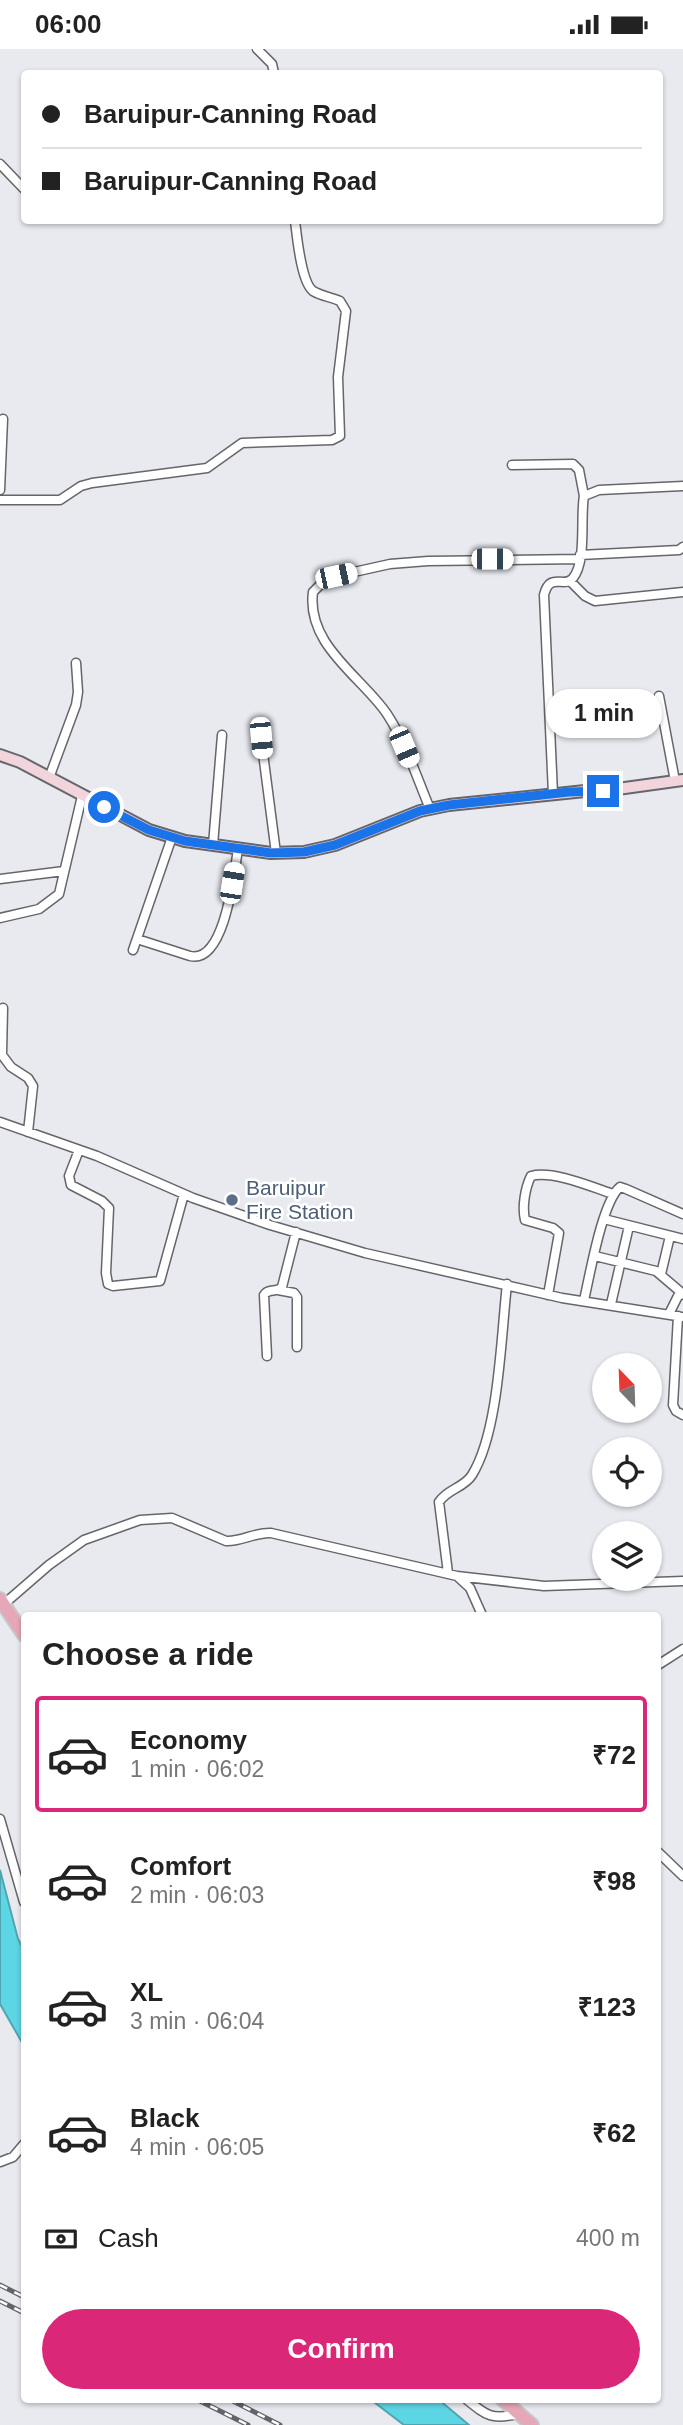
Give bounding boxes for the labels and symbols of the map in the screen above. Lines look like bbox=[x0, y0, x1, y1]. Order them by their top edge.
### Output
car bbox=[472, 549, 514, 570]
car bbox=[314, 561, 359, 591]
callout: 1 min bbox=[545, 689, 661, 739]
car bbox=[249, 716, 274, 760]
car bbox=[387, 724, 422, 770]
route end bbox=[587, 775, 619, 807]
route start bbox=[88, 791, 120, 823]
car bbox=[219, 861, 246, 905]
place label: Baruipur Fire Station bbox=[246, 1176, 353, 1223]
marker: Baruipur Fire Station bbox=[224, 1192, 240, 1208]
north arrow bbox=[592, 1353, 662, 1423]

